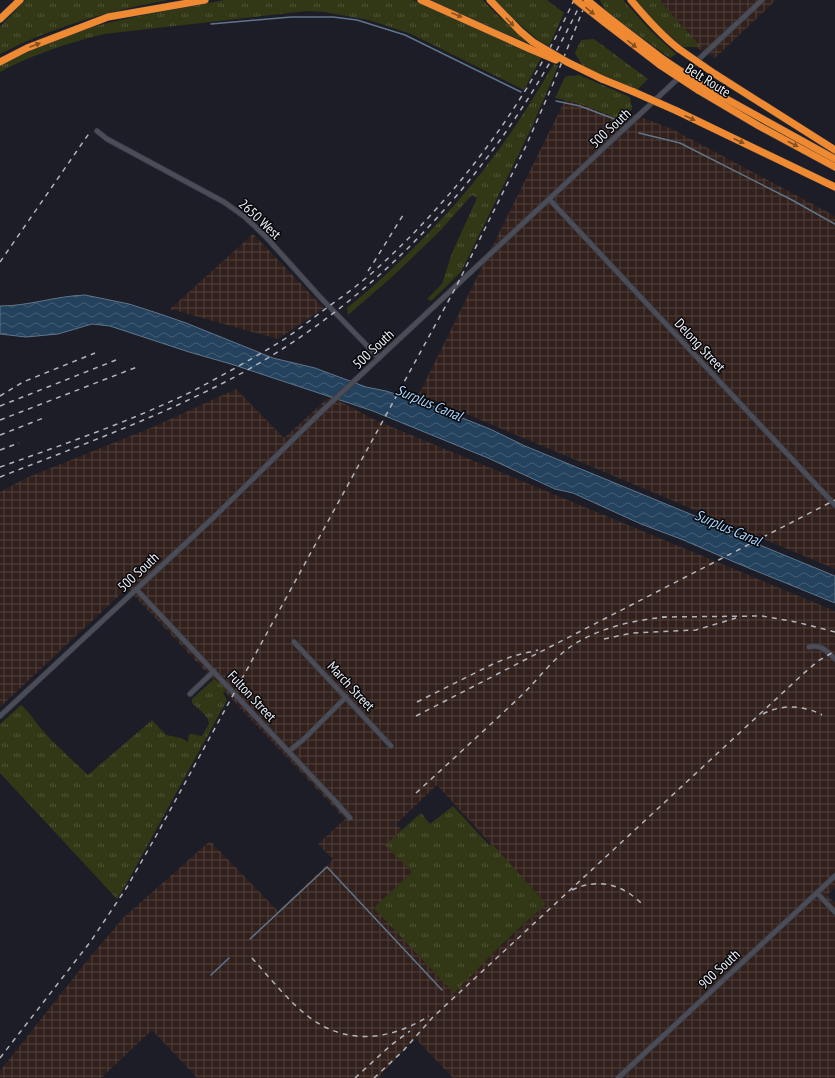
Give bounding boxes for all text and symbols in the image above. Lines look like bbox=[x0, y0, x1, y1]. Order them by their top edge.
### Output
one-way arrow bbox=[585, 7, 595, 16]
one-way arrow bbox=[451, 13, 463, 19]
one-way arrow bbox=[506, 17, 515, 27]
one-way arrow bbox=[626, 40, 637, 48]
one-way arrow bbox=[30, 41, 42, 47]
street label: Belt Route bbox=[682, 59, 734, 101]
street label: 500 South bbox=[586, 104, 634, 152]
one-way arrow bbox=[684, 115, 696, 121]
one-way arrow bbox=[733, 138, 744, 144]
one-way arrow bbox=[787, 141, 799, 148]
street label: 2650 West bbox=[235, 195, 285, 243]
street label: Delong Street bbox=[671, 315, 729, 376]
street label: 500 South bbox=[349, 325, 397, 373]
water label: Surplus Canal bbox=[393, 380, 467, 426]
water label: Surplus Canal bbox=[692, 505, 766, 551]
street label: 500 South bbox=[114, 548, 162, 596]
street label: March Street bbox=[323, 657, 379, 715]
street label: Fulton Street bbox=[224, 667, 280, 725]
street label: 900 South bbox=[695, 945, 743, 993]

